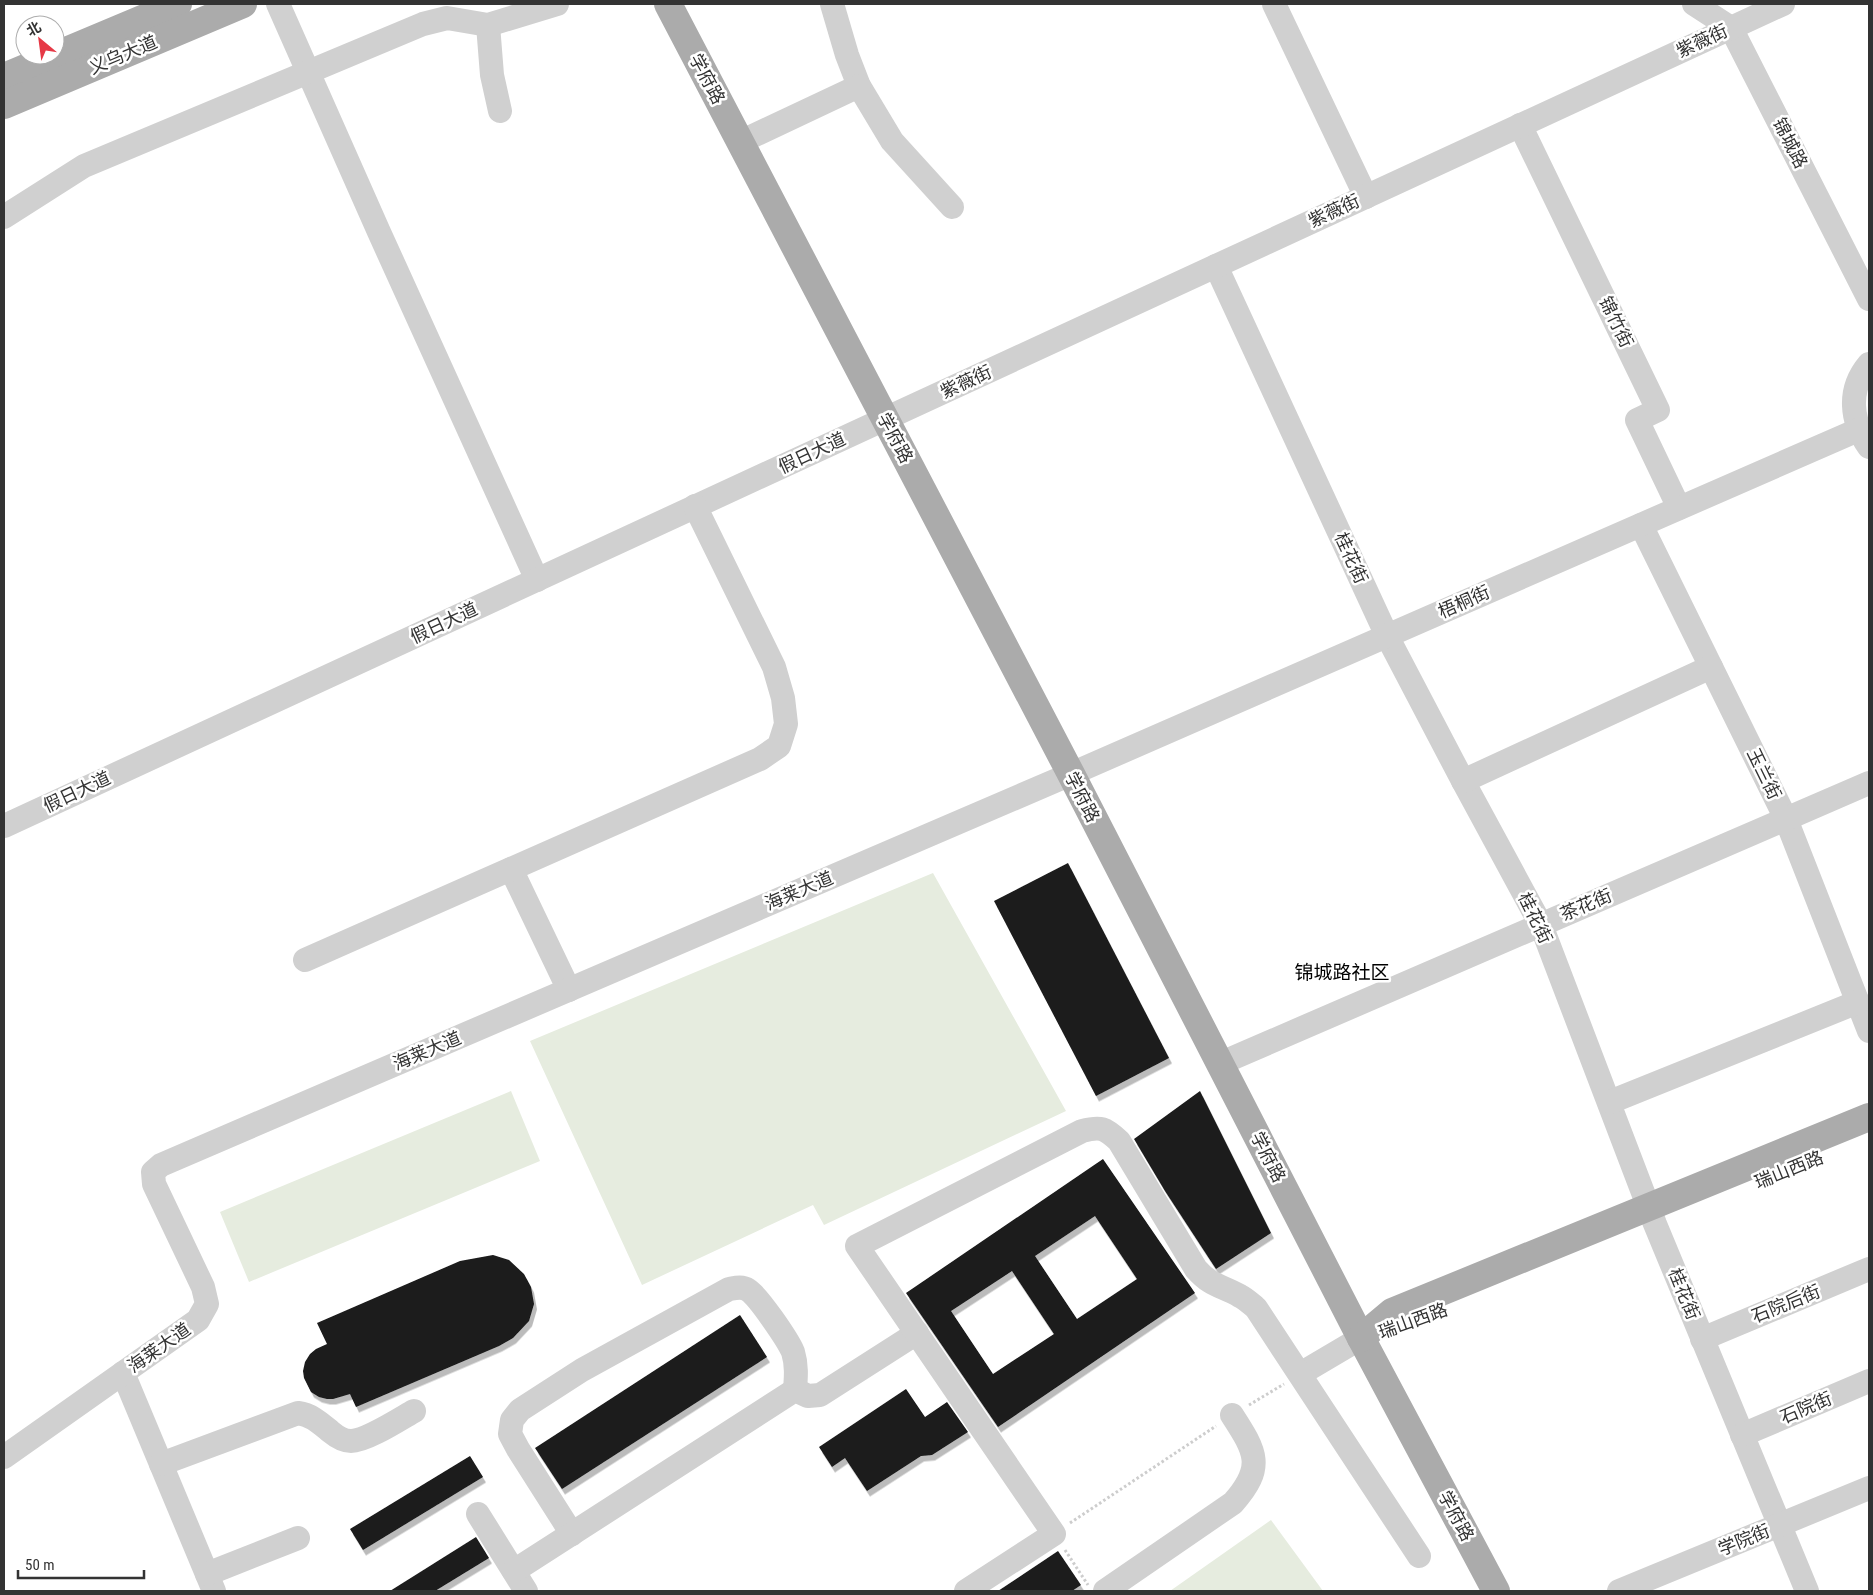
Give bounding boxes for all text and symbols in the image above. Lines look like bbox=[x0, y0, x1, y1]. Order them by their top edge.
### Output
north arrow bbox=[15, 15, 65, 65]
text: 北 bbox=[24, 18, 44, 39]
street label: 紫薇街 bbox=[1673, 20, 1731, 61]
street label: 义乌大道 bbox=[86, 31, 160, 78]
street label: 学府路 bbox=[685, 50, 729, 108]
street label: 锦城路 bbox=[1769, 114, 1812, 172]
street label: 紫薇街 bbox=[1305, 190, 1363, 231]
street label: 锦竹街 bbox=[1595, 293, 1638, 351]
street label: 紫薇街 bbox=[937, 361, 995, 402]
street label: 学府路 bbox=[873, 409, 917, 467]
street label: 假日大道 bbox=[775, 428, 849, 477]
street label: 桂花街 bbox=[1331, 529, 1372, 587]
street label: 梧桐街 bbox=[1435, 581, 1493, 622]
street label: 假日大道 bbox=[407, 598, 481, 647]
street label: 玉兰街 bbox=[1743, 745, 1786, 803]
street label: 假日大道 bbox=[40, 767, 114, 816]
street label: 学府路 bbox=[1061, 768, 1104, 826]
street label: 海莱大道 bbox=[762, 867, 836, 914]
street label: 茶花街 bbox=[1557, 884, 1615, 925]
street label: 桂花街 bbox=[1514, 889, 1557, 947]
district label: 锦城路社区 bbox=[1294, 961, 1390, 984]
street label: 海莱大道 bbox=[390, 1027, 464, 1074]
street label: 学府路 bbox=[1247, 1128, 1290, 1186]
street label: 瑞山西路 bbox=[1752, 1146, 1826, 1193]
street label: 桂花街 bbox=[1665, 1265, 1704, 1323]
street label: 石院后街 bbox=[1749, 1280, 1823, 1327]
street label: 瑞山西路 bbox=[1375, 1298, 1450, 1343]
street label: 海莱大道 bbox=[123, 1318, 194, 1377]
street label: 石院街 bbox=[1777, 1387, 1835, 1428]
street label: 学府路 bbox=[1434, 1487, 1478, 1545]
street label: 学院街 bbox=[1715, 1520, 1773, 1559]
scale bar bbox=[18, 1548, 144, 1580]
text: 50 m bbox=[25, 1556, 55, 1574]

